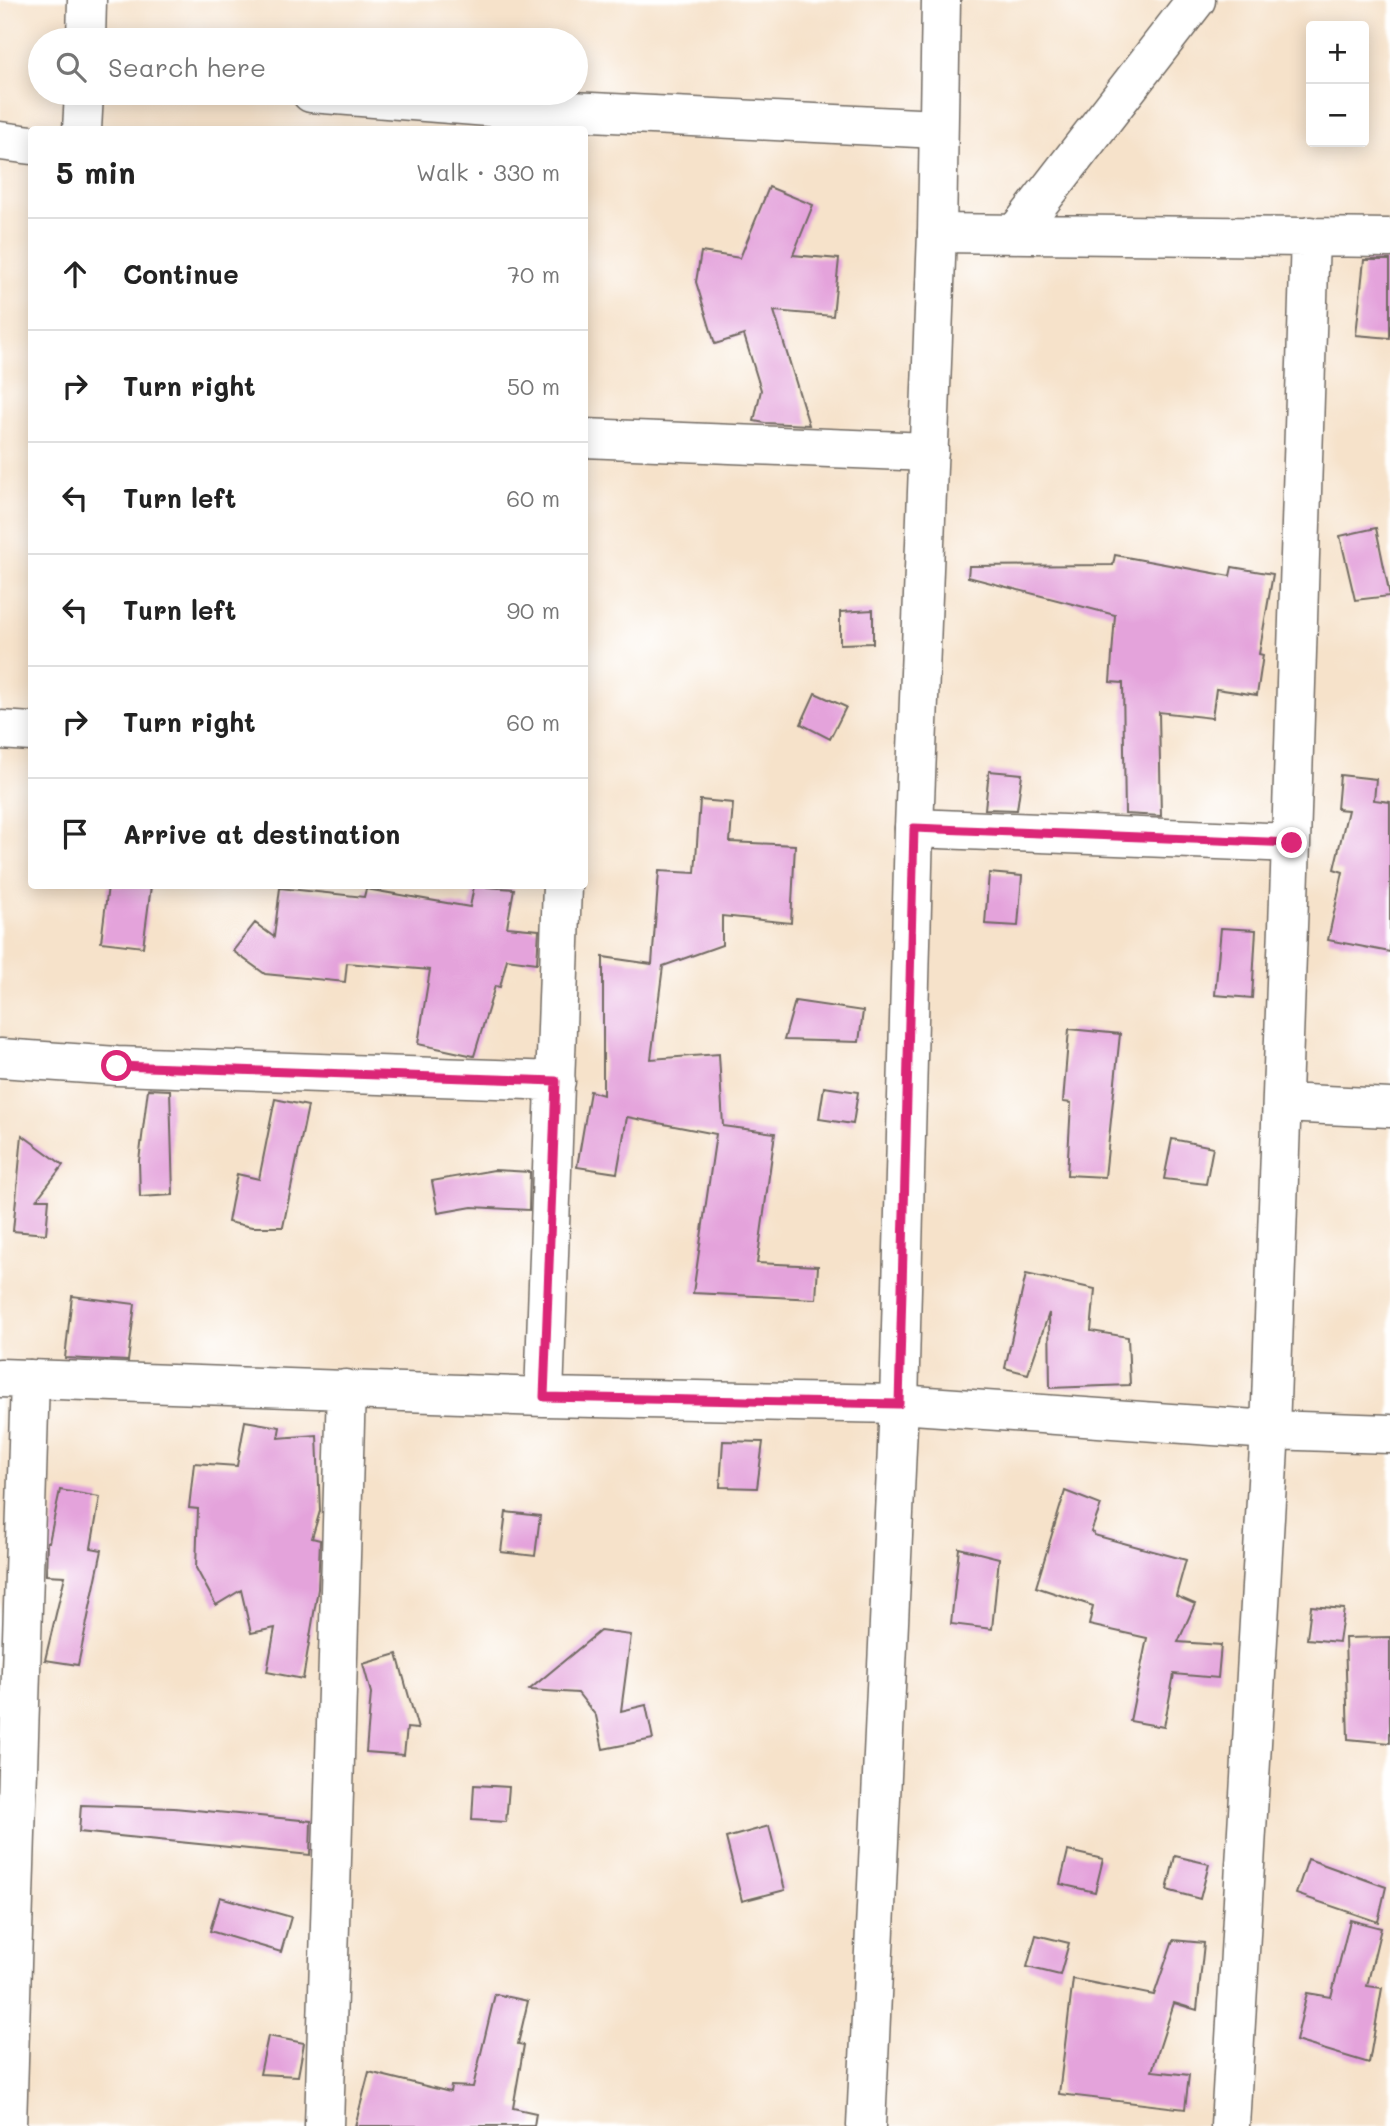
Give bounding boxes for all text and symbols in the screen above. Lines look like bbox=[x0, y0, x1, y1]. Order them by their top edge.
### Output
map controls bbox=[1306, 21, 1369, 147]
button: + bbox=[1306, 21, 1369, 84]
search box bbox=[28, 28, 588, 105]
icon: search bbox=[52, 48, 90, 86]
text: Search here bbox=[108, 50, 266, 84]
button: − bbox=[1306, 84, 1369, 147]
text: 5 min bbox=[56, 152, 136, 192]
text: Walk · 330 m bbox=[416, 157, 560, 187]
icon: ahead bbox=[56, 255, 94, 293]
text: Continue bbox=[123, 257, 239, 291]
text: 70 m bbox=[507, 259, 560, 289]
icon: right bbox=[56, 367, 94, 405]
text: Turn right bbox=[123, 369, 256, 403]
text: 50 m bbox=[507, 371, 560, 401]
icon: left bbox=[56, 479, 94, 517]
text: Turn left bbox=[123, 481, 236, 515]
text: 60 m bbox=[506, 483, 560, 513]
icon: left bbox=[56, 591, 94, 629]
text: Turn left bbox=[123, 593, 236, 627]
text: 90 m bbox=[507, 595, 560, 625]
icon: right bbox=[56, 703, 94, 741]
text: Turn right bbox=[123, 705, 256, 739]
text: 60 m bbox=[506, 707, 560, 737]
icon: arrive bbox=[56, 815, 94, 853]
text: Arrive at destination bbox=[123, 817, 400, 851]
route end bbox=[1276, 827, 1307, 858]
route start bbox=[101, 1050, 132, 1081]

